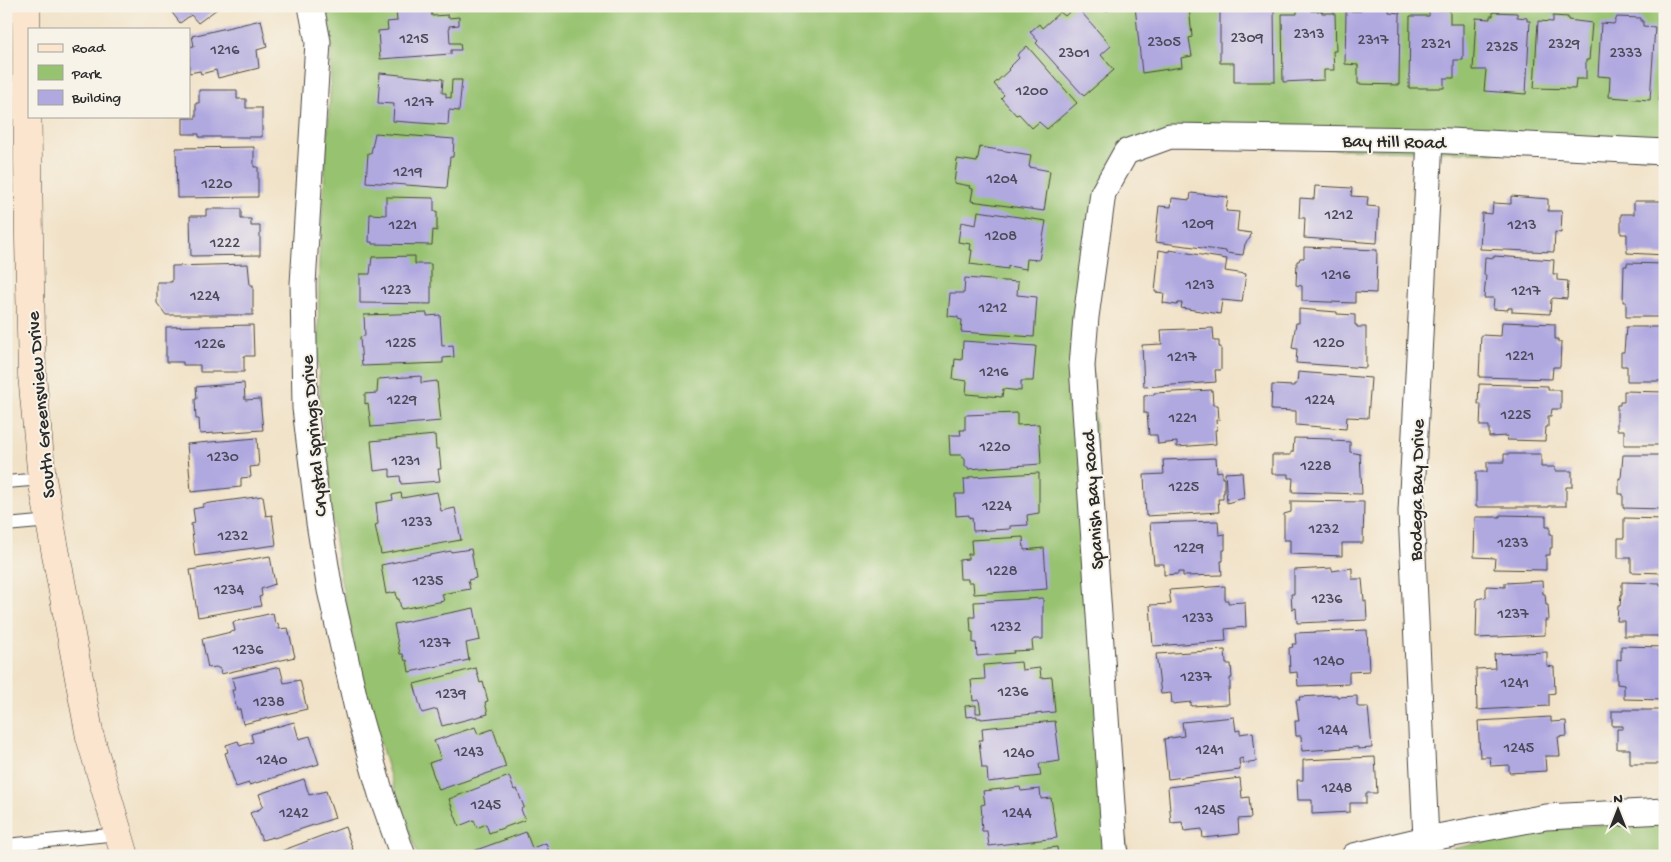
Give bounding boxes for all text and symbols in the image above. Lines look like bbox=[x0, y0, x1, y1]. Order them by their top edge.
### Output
house number: 2313 bbox=[1294, 26, 1324, 45]
legend bbox=[28, 28, 190, 118]
house number: 2309 bbox=[1230, 30, 1264, 49]
house number: 1215 bbox=[398, 31, 429, 50]
house number: 2317 bbox=[1358, 32, 1389, 51]
house number: 2305 bbox=[1147, 34, 1181, 53]
house number: 2321 bbox=[1421, 36, 1451, 55]
house number: 2329 bbox=[1548, 36, 1580, 55]
house number: 2325 bbox=[1486, 39, 1518, 58]
text: Road bbox=[72, 40, 106, 58]
house number: 1216 bbox=[210, 42, 240, 61]
house number: 2301 bbox=[1058, 45, 1090, 64]
house number: 2333 bbox=[1610, 45, 1642, 64]
text: Park bbox=[71, 66, 102, 84]
house number: 1200 bbox=[1015, 83, 1048, 102]
text: Building bbox=[71, 90, 121, 108]
house number: 1217 bbox=[403, 94, 434, 113]
street label: Bay Hill Road bbox=[1341, 131, 1448, 156]
house number: 1219 bbox=[393, 164, 422, 183]
house number: 1204 bbox=[986, 171, 1018, 190]
house number: 1220 bbox=[200, 176, 233, 195]
house number: 1212 bbox=[1324, 207, 1353, 226]
house number: 1209 bbox=[1181, 216, 1214, 235]
house number: 1221 bbox=[388, 217, 417, 236]
house number: 1213 bbox=[1506, 217, 1537, 236]
house number: 1208 bbox=[984, 228, 1017, 247]
house number: 1222 bbox=[209, 235, 240, 254]
house number: 1216 bbox=[1321, 267, 1351, 286]
house number: 1213 bbox=[1184, 277, 1215, 296]
house number: 1223 bbox=[380, 282, 411, 301]
house number: 1217 bbox=[1510, 283, 1541, 302]
house number: 1224 bbox=[189, 288, 220, 307]
house number: 1212 bbox=[978, 300, 1007, 319]
street label: South Greensview Drive bbox=[23, 310, 62, 499]
house number: 1225 bbox=[385, 335, 416, 354]
house number: 1220 bbox=[1312, 335, 1345, 354]
house number: 1226 bbox=[194, 336, 226, 355]
house number: 1221 bbox=[1505, 348, 1534, 367]
house number: 1217 bbox=[1166, 349, 1197, 368]
street label: Crystal Springs Drive bbox=[297, 354, 334, 517]
house number: 1216 bbox=[979, 364, 1009, 383]
house number: 1229 bbox=[386, 392, 417, 411]
house number: 1224 bbox=[1304, 392, 1335, 411]
house number: 1225 bbox=[1500, 407, 1531, 426]
house number: 1221 bbox=[1168, 410, 1197, 429]
street label: Bodega Bay Drive bbox=[1406, 419, 1431, 562]
street label: Spanish Bay Road bbox=[1078, 428, 1111, 570]
house number: 1220 bbox=[978, 439, 1011, 458]
house number: 1230 bbox=[206, 449, 239, 468]
house number: 1231 bbox=[390, 453, 421, 472]
house number: 1228 bbox=[1300, 458, 1332, 477]
house number: 1225 bbox=[1168, 479, 1199, 498]
house number: 1224 bbox=[981, 498, 1012, 517]
house number: 1233 bbox=[401, 514, 432, 533]
house number: 1232 bbox=[1308, 521, 1339, 540]
house number: 1232 bbox=[217, 528, 248, 547]
house number: 1233 bbox=[1497, 535, 1528, 554]
house number: 1229 bbox=[1173, 540, 1204, 559]
house number: 1228 bbox=[986, 563, 1018, 582]
house number: 1235 bbox=[411, 573, 444, 592]
house number: 1234 bbox=[213, 582, 245, 601]
house number: 1236 bbox=[1311, 591, 1343, 610]
house number: 1237 bbox=[1497, 606, 1529, 625]
house number: 1233 bbox=[1182, 610, 1213, 629]
house number: 1232 bbox=[990, 619, 1021, 638]
house number: 1237 bbox=[419, 635, 451, 654]
house number: 1236 bbox=[232, 642, 264, 661]
house number: 1240 bbox=[1313, 653, 1344, 672]
house number: 1237 bbox=[1180, 669, 1212, 688]
house number: 1241 bbox=[1500, 675, 1529, 694]
house number: 1236 bbox=[997, 684, 1029, 703]
house number: 1239 bbox=[435, 686, 466, 705]
house number: 1238 bbox=[252, 694, 285, 713]
house number: 1244 bbox=[1317, 722, 1348, 741]
house number: 1245 bbox=[1503, 740, 1534, 759]
house number: 1241 bbox=[1195, 742, 1224, 761]
house number: 1243 bbox=[453, 744, 484, 763]
house number: 1240 bbox=[1003, 745, 1034, 764]
house number: 1240 bbox=[256, 752, 287, 771]
house number: 1248 bbox=[1321, 780, 1353, 799]
north arrow bbox=[1594, 784, 1644, 834]
text: N bbox=[1613, 791, 1623, 808]
house number: 1245 bbox=[470, 797, 501, 816]
house number: 1245 bbox=[1194, 802, 1225, 821]
house number: 1242 bbox=[278, 805, 309, 824]
house number: 1244 bbox=[1001, 805, 1032, 824]

